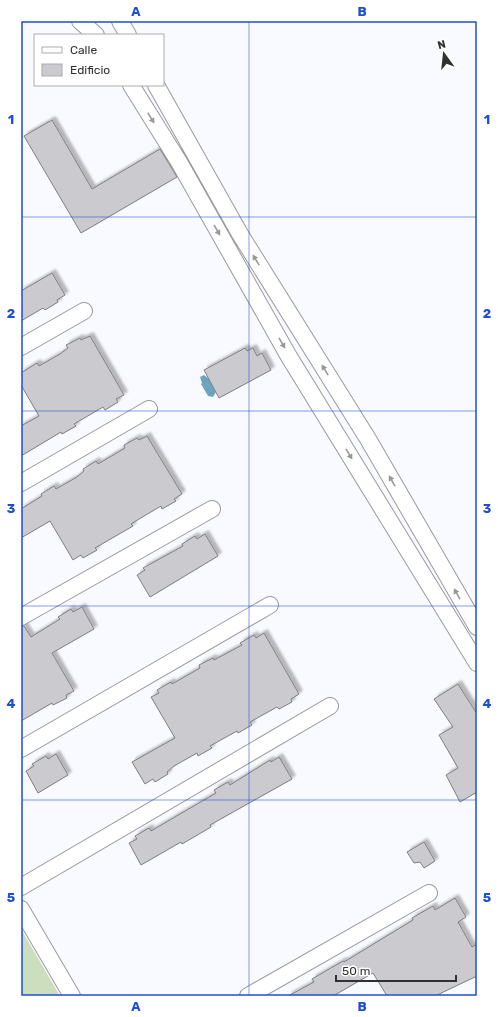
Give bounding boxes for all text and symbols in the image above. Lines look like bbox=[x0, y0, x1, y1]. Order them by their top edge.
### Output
text: A bbox=[131, 4, 141, 19]
text: B bbox=[357, 4, 367, 19]
legend bbox=[34, 34, 164, 86]
north arrow bbox=[424, 34, 464, 74]
text: N bbox=[436, 37, 447, 52]
text: Calle bbox=[70, 43, 97, 57]
text: Edificio bbox=[70, 63, 110, 77]
text: 1 bbox=[8, 112, 14, 127]
one-way arrow bbox=[148, 112, 155, 124]
text: 1 bbox=[484, 112, 490, 127]
one-way arrow bbox=[214, 224, 221, 236]
one-way arrow bbox=[252, 254, 259, 266]
text: 2 bbox=[7, 306, 15, 321]
text: 2 bbox=[483, 306, 491, 321]
one-way arrow bbox=[278, 337, 285, 349]
one-way arrow bbox=[321, 365, 329, 375]
one-way arrow bbox=[345, 449, 353, 459]
one-way arrow bbox=[389, 475, 396, 487]
text: 3 bbox=[7, 501, 16, 516]
text: 3 bbox=[483, 501, 492, 516]
one-way arrow bbox=[454, 588, 461, 599]
text: 4 bbox=[7, 696, 16, 711]
text: 4 bbox=[483, 696, 492, 711]
text: 5 bbox=[7, 890, 15, 905]
text: 5 bbox=[483, 890, 491, 905]
scale bar bbox=[336, 957, 456, 983]
text: 50 m bbox=[342, 964, 370, 978]
text: A bbox=[131, 999, 141, 1014]
text: B bbox=[357, 999, 367, 1014]

